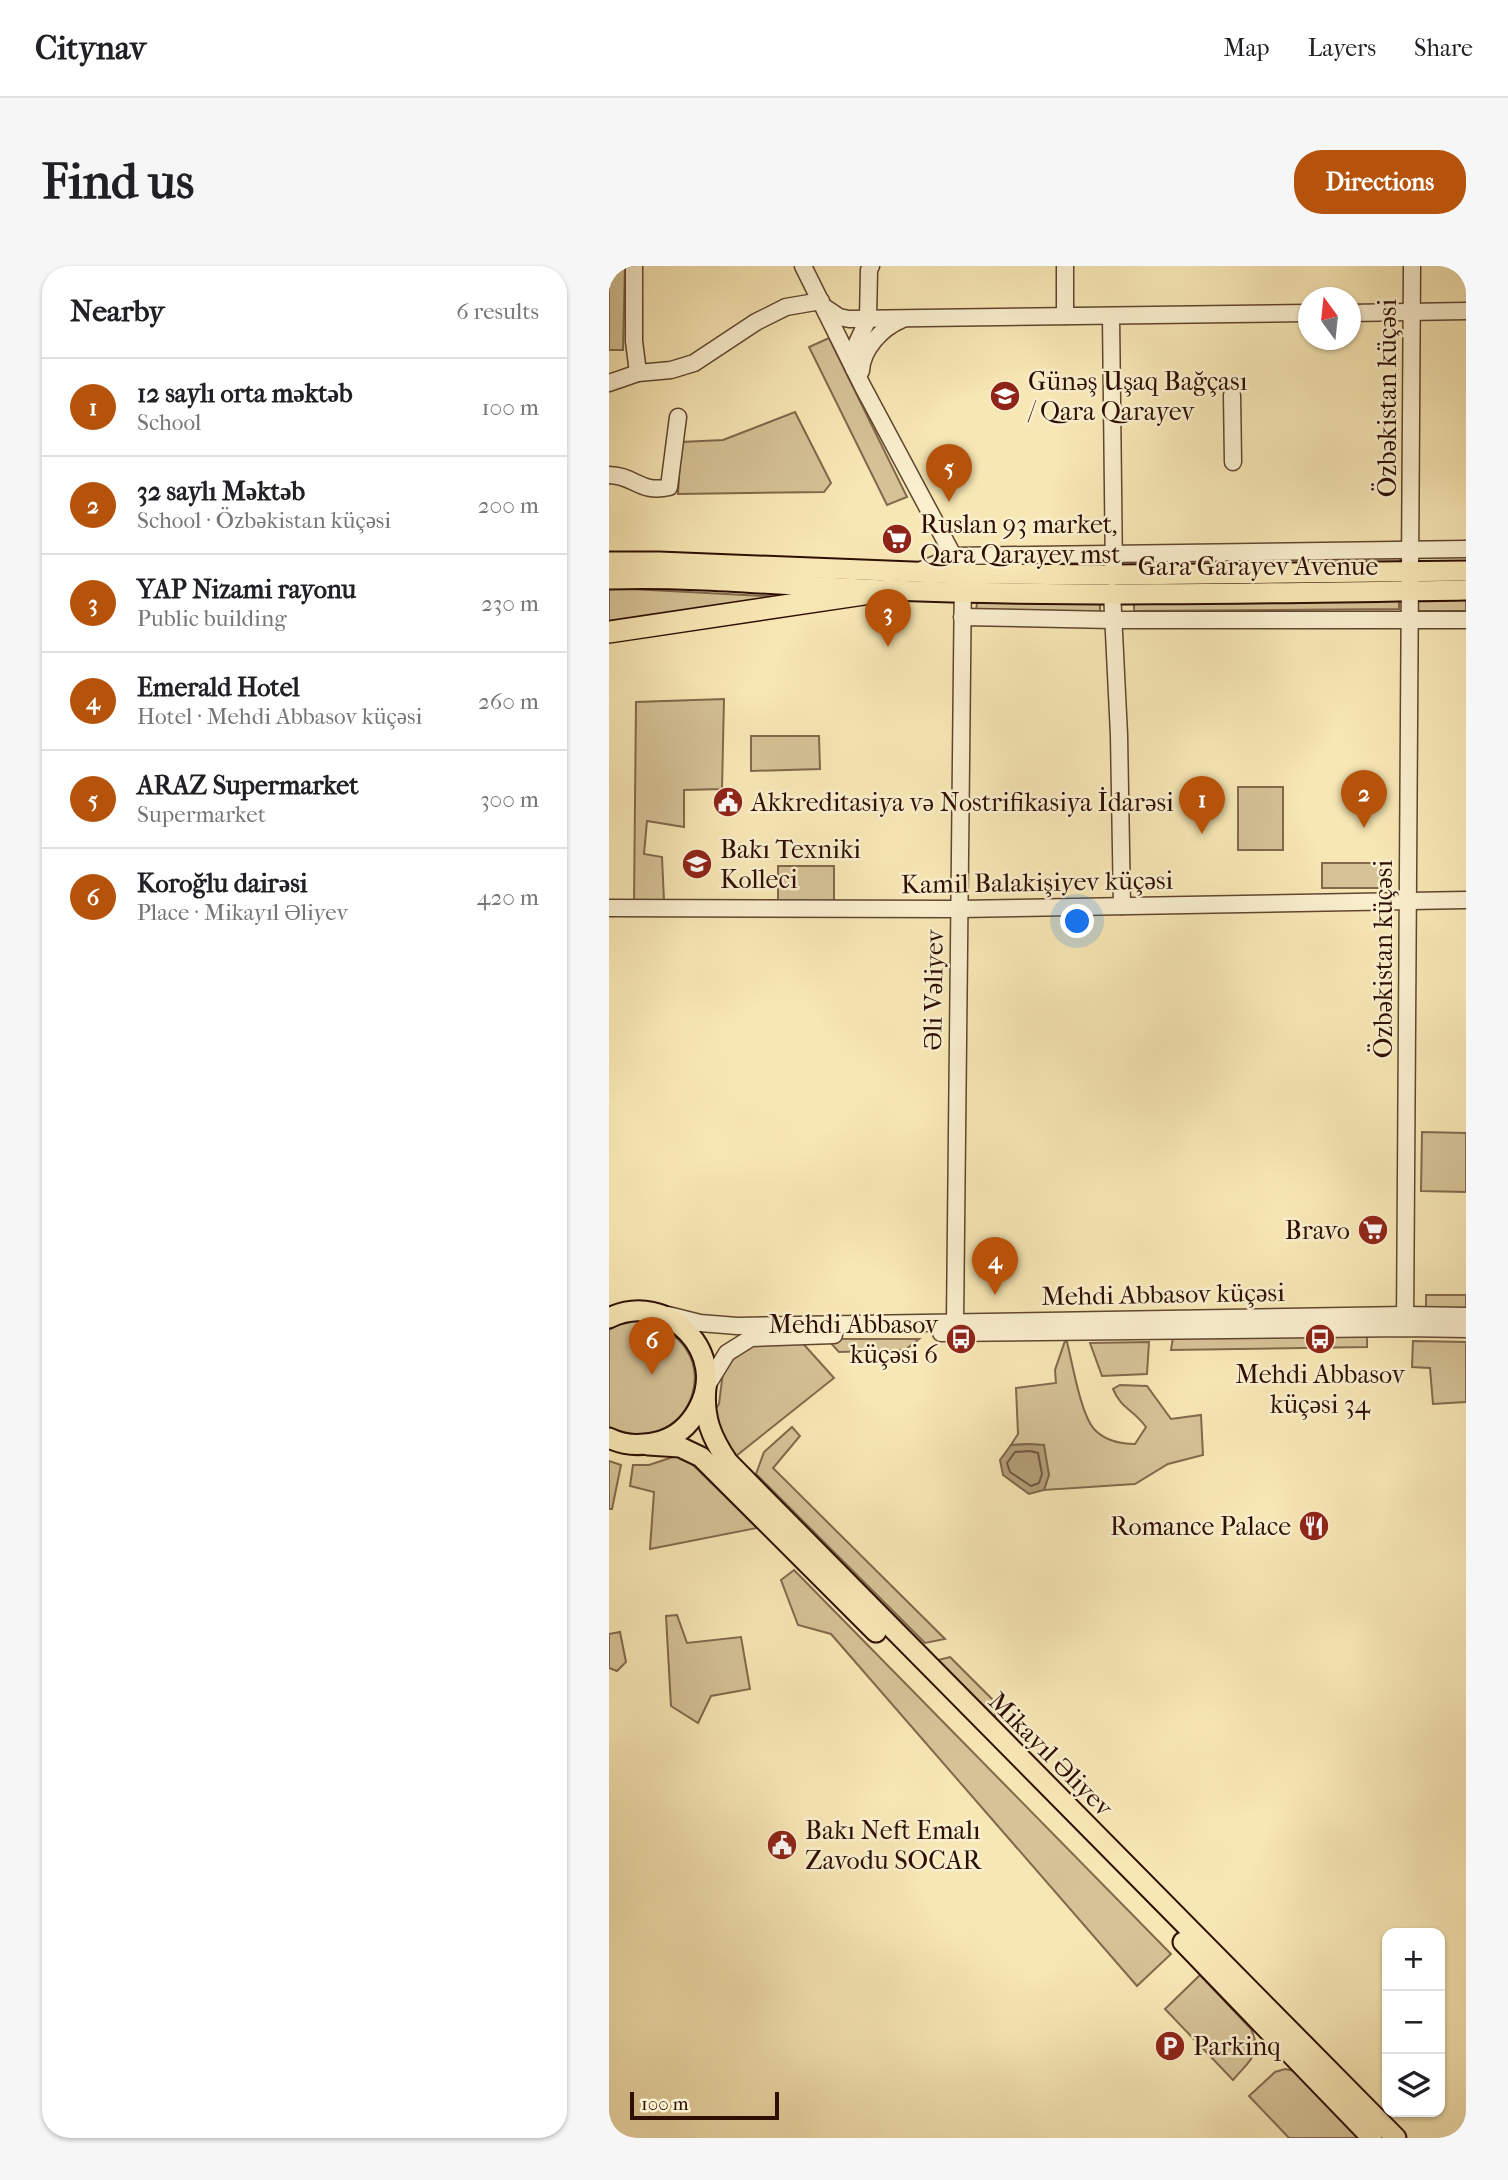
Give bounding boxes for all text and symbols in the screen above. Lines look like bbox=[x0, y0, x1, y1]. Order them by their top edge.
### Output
text: Citynav bbox=[35, 29, 146, 68]
text: Map bbox=[1224, 34, 1270, 62]
text: Layers bbox=[1308, 34, 1376, 62]
text: Share bbox=[1414, 34, 1473, 62]
button: Directions bbox=[1294, 150, 1466, 214]
text: Find us bbox=[42, 153, 194, 211]
north arrow bbox=[1298, 287, 1361, 350]
text: Nearby bbox=[70, 294, 165, 329]
text: 6 results bbox=[456, 298, 539, 325]
street label: Özbəkistan küçəsi bbox=[1371, 299, 1403, 497]
place label: Günəş Uşaq Bağçası / Qara Qarayev bbox=[1027, 366, 1248, 427]
text: 12 saylı orta məktəb bbox=[137, 378, 353, 409]
school or university icon: Günəş Uşaq Bağçası / Qara Qarayev bbox=[988, 379, 1022, 413]
text: 1 bbox=[89, 394, 97, 421]
text: 100 m bbox=[481, 394, 539, 421]
text: School bbox=[137, 409, 201, 436]
pin: 5 bbox=[926, 444, 972, 502]
text: 32 saylı Məktəb bbox=[137, 476, 305, 507]
text: 2 bbox=[87, 492, 99, 519]
text: 200 m bbox=[478, 492, 539, 519]
text: School · Özbəkistan küçəsi bbox=[137, 507, 391, 534]
place label: Ruslan 93 market, Qara Qarayev mst bbox=[920, 509, 1121, 570]
supermarket icon: Ruslan 93 market, Qara Qarayev mst bbox=[880, 522, 914, 556]
street label: Gara Garayev Avenue bbox=[1138, 551, 1378, 582]
text: YAP Nizami rayonu bbox=[137, 574, 356, 605]
pin: 3 bbox=[865, 589, 911, 647]
text: 3 bbox=[88, 590, 98, 617]
text: 230 m bbox=[481, 590, 539, 617]
text: Public building bbox=[137, 605, 287, 632]
text: Emerald Hotel bbox=[137, 672, 300, 703]
text: 4 bbox=[86, 688, 100, 715]
text: 260 m bbox=[478, 688, 539, 715]
text: Hotel · Mehdi Abbasov küçəsi bbox=[137, 703, 422, 730]
text: ARAZ Supermarket bbox=[137, 770, 358, 801]
pin: 2 bbox=[1341, 770, 1387, 828]
pin: 1 bbox=[1179, 776, 1225, 834]
public building icon: Akkreditasiya və Nostrifikasiya İdarəsi bbox=[711, 785, 745, 819]
text: 5 bbox=[88, 786, 98, 813]
text: 300 m bbox=[480, 786, 539, 813]
place label: Akkreditasiya və Nostrifikasiya İdarəsi bbox=[750, 786, 1174, 818]
text: Supermarket bbox=[137, 801, 266, 828]
place label: Bakı Texniki Kolleci bbox=[720, 834, 861, 895]
school or university icon: Bakı Texniki Kolleci bbox=[680, 847, 714, 881]
street label: Özbəkistan küçəsi bbox=[1367, 860, 1399, 1058]
street label: Kamil Balakişiyev küçəsi bbox=[901, 865, 1174, 900]
text: Koroğlu dairəsi bbox=[137, 868, 307, 899]
text: 6 bbox=[87, 884, 99, 911]
text: 420 m bbox=[477, 884, 539, 911]
text: Place · Mikayıl Əliyev bbox=[137, 899, 348, 926]
your location bbox=[1060, 904, 1094, 938]
street label: Əli Vəliyev bbox=[917, 928, 950, 1051]
supermarket icon: Bravo bbox=[1356, 1213, 1390, 1247]
place label: Bravo bbox=[1285, 1215, 1350, 1246]
pin: 4 bbox=[972, 1237, 1018, 1295]
street label: Mehdi Abbasov küçəsi bbox=[1041, 1277, 1285, 1312]
place label: Mehdi Abbasov küçəsi 6 bbox=[769, 1309, 939, 1370]
pin: 6 bbox=[629, 1317, 675, 1375]
bus stop icon: Mehdi Abbasov küçəsi 6 bbox=[944, 1322, 978, 1356]
bus stop icon: Mehdi Abbasov küçəsi 34 bbox=[1303, 1322, 1337, 1356]
place label: Mehdi Abbasov küçəsi 34 bbox=[1235, 1359, 1406, 1420]
restaurant icon: Romance Palace bbox=[1297, 1509, 1331, 1543]
place label: Romance Palace bbox=[1110, 1511, 1291, 1542]
street label: Mikayıl Əliyev bbox=[982, 1686, 1120, 1824]
place label: Bakı Neft Emalı Zavodu SOCAR bbox=[805, 1815, 983, 1876]
public building icon: Bakı Neft Emalı Zavodu SOCAR bbox=[765, 1828, 799, 1862]
map controls bbox=[1382, 1928, 1445, 2117]
button: + bbox=[1382, 1928, 1445, 1991]
button: − bbox=[1382, 1991, 1445, 2054]
parking icon: Parkinq bbox=[1153, 2029, 1187, 2063]
place label: Parkinq bbox=[1193, 2031, 1281, 2062]
button: layers bbox=[1382, 2054, 1445, 2117]
scale bar bbox=[630, 2089, 779, 2121]
text: 100 m bbox=[641, 2093, 689, 2115]

